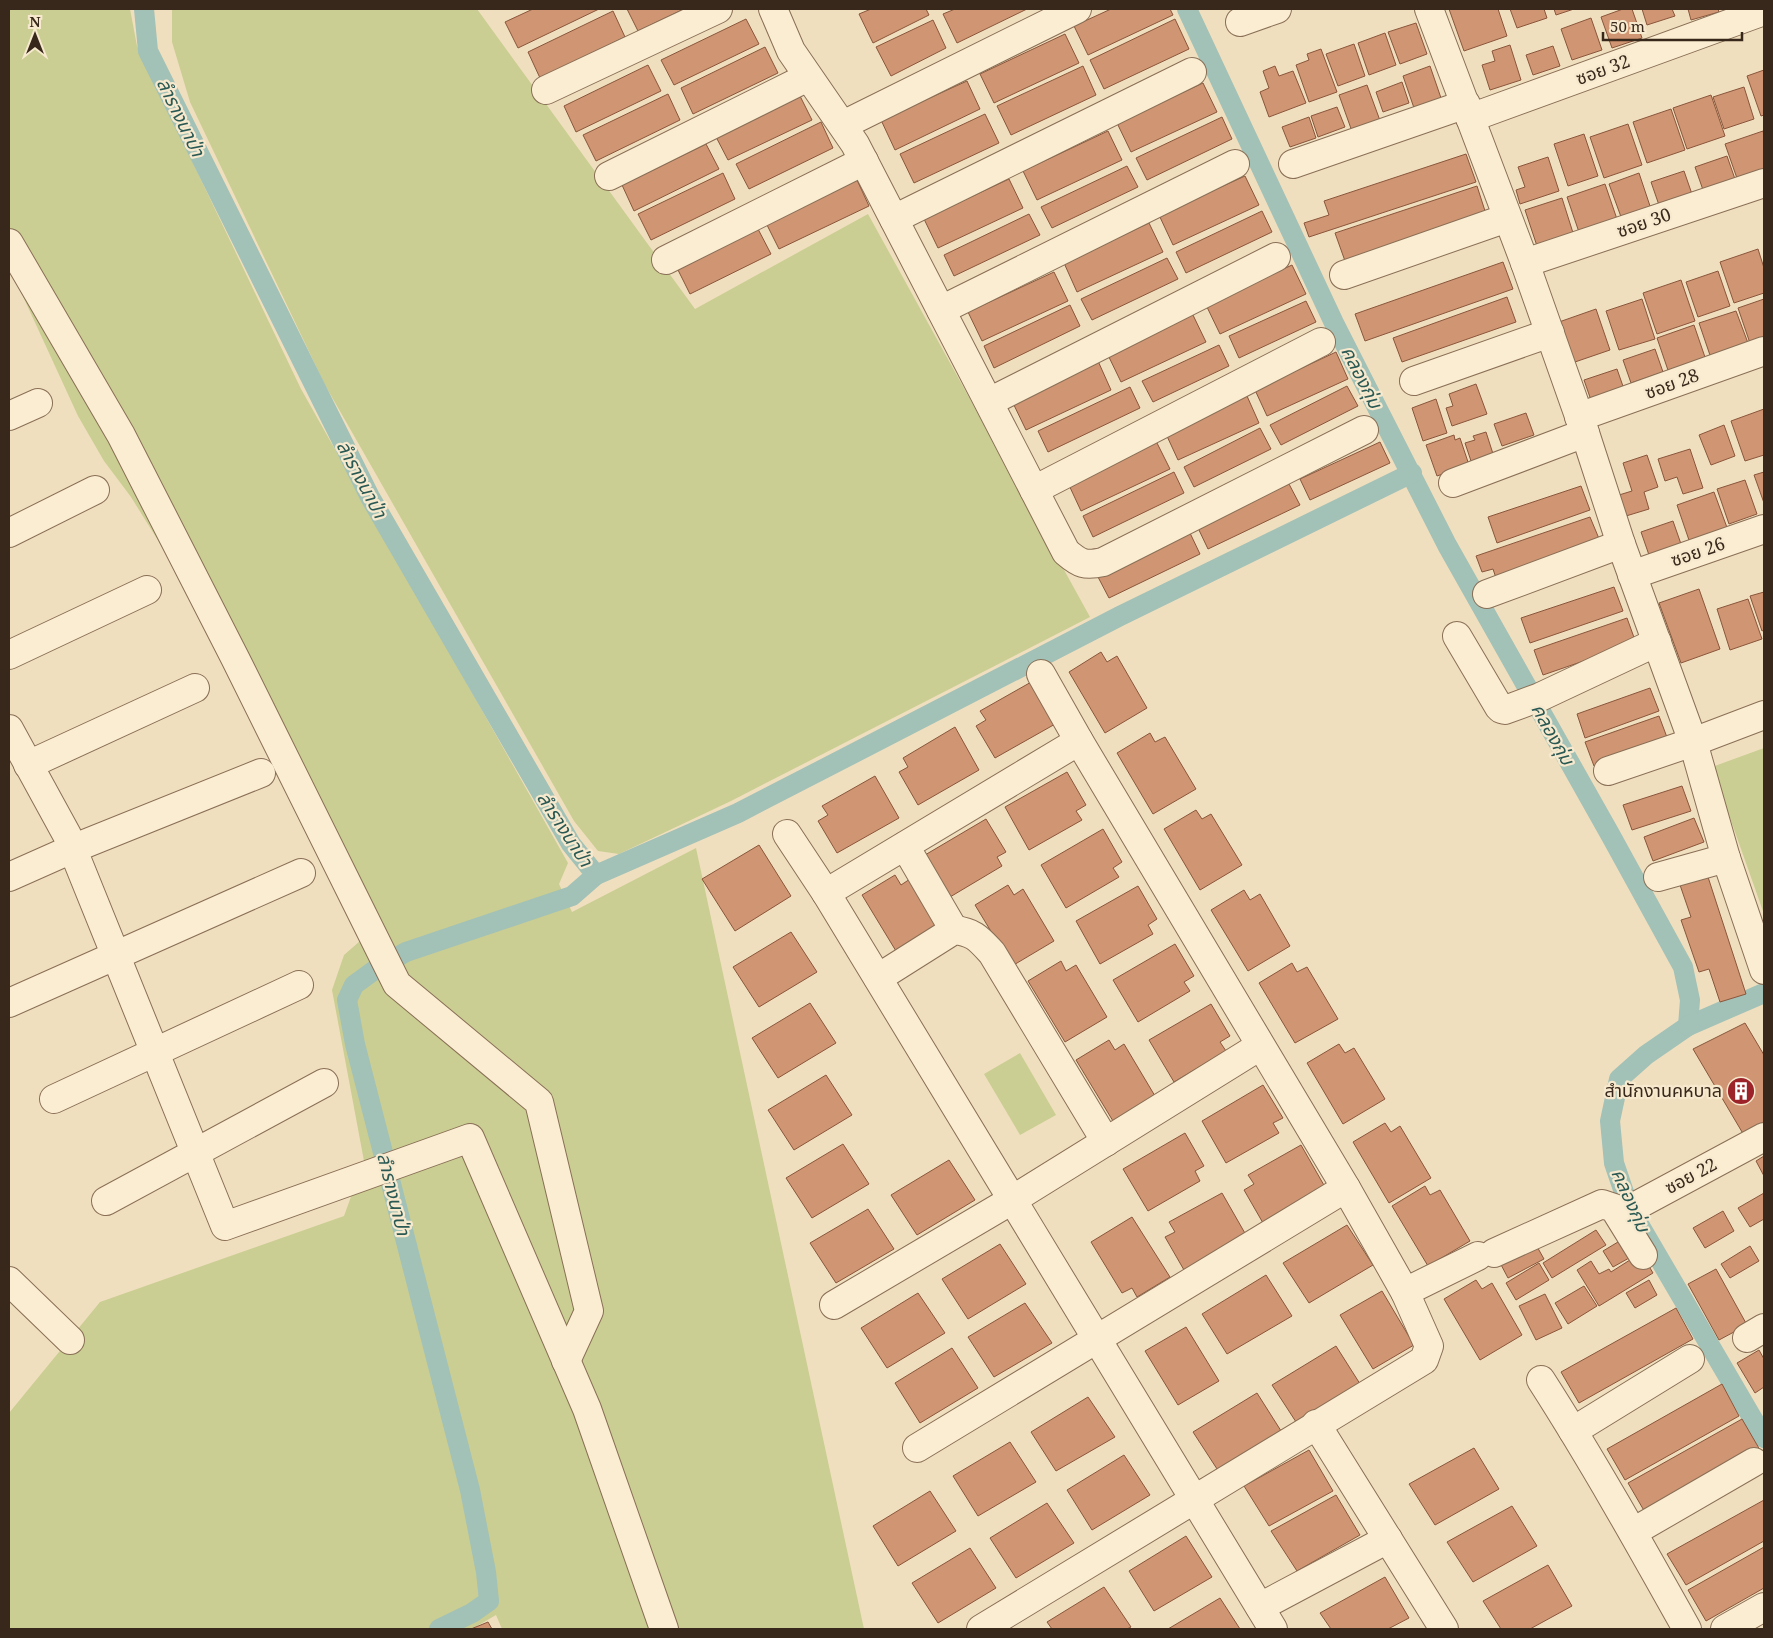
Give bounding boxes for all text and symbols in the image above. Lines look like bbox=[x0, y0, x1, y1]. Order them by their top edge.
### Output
north arrow bbox=[10, 10, 60, 60]
scale bar bbox=[1603, 10, 1742, 42]
text: N bbox=[29, 12, 41, 31]
text: 50 m bbox=[1610, 16, 1645, 36]
street label: ซอย 32 bbox=[1572, 48, 1633, 90]
water label: ลำรางนาป่า bbox=[151, 73, 212, 162]
street label: ซอย 30 bbox=[1613, 202, 1674, 242]
water label: คลองกุ่ม bbox=[1335, 341, 1389, 414]
street label: ซอย 28 bbox=[1641, 362, 1702, 404]
water label: ลำรางนาป่า bbox=[331, 436, 394, 523]
street label: ซอย 26 bbox=[1667, 531, 1728, 571]
water label: คลองกุ่ม bbox=[1525, 699, 1581, 771]
water label: ลำรางนาป่า bbox=[531, 787, 600, 873]
building icon: สำนักงานคหบาล bbox=[1726, 1076, 1756, 1106]
place label: สำนักงานคหบาล bbox=[1604, 1078, 1722, 1102]
water label: ลำรางนาป่า bbox=[371, 1150, 417, 1239]
street label: ซอย 22 bbox=[1660, 1151, 1721, 1199]
water label: คลองกุ่ม bbox=[1606, 1164, 1657, 1237]

